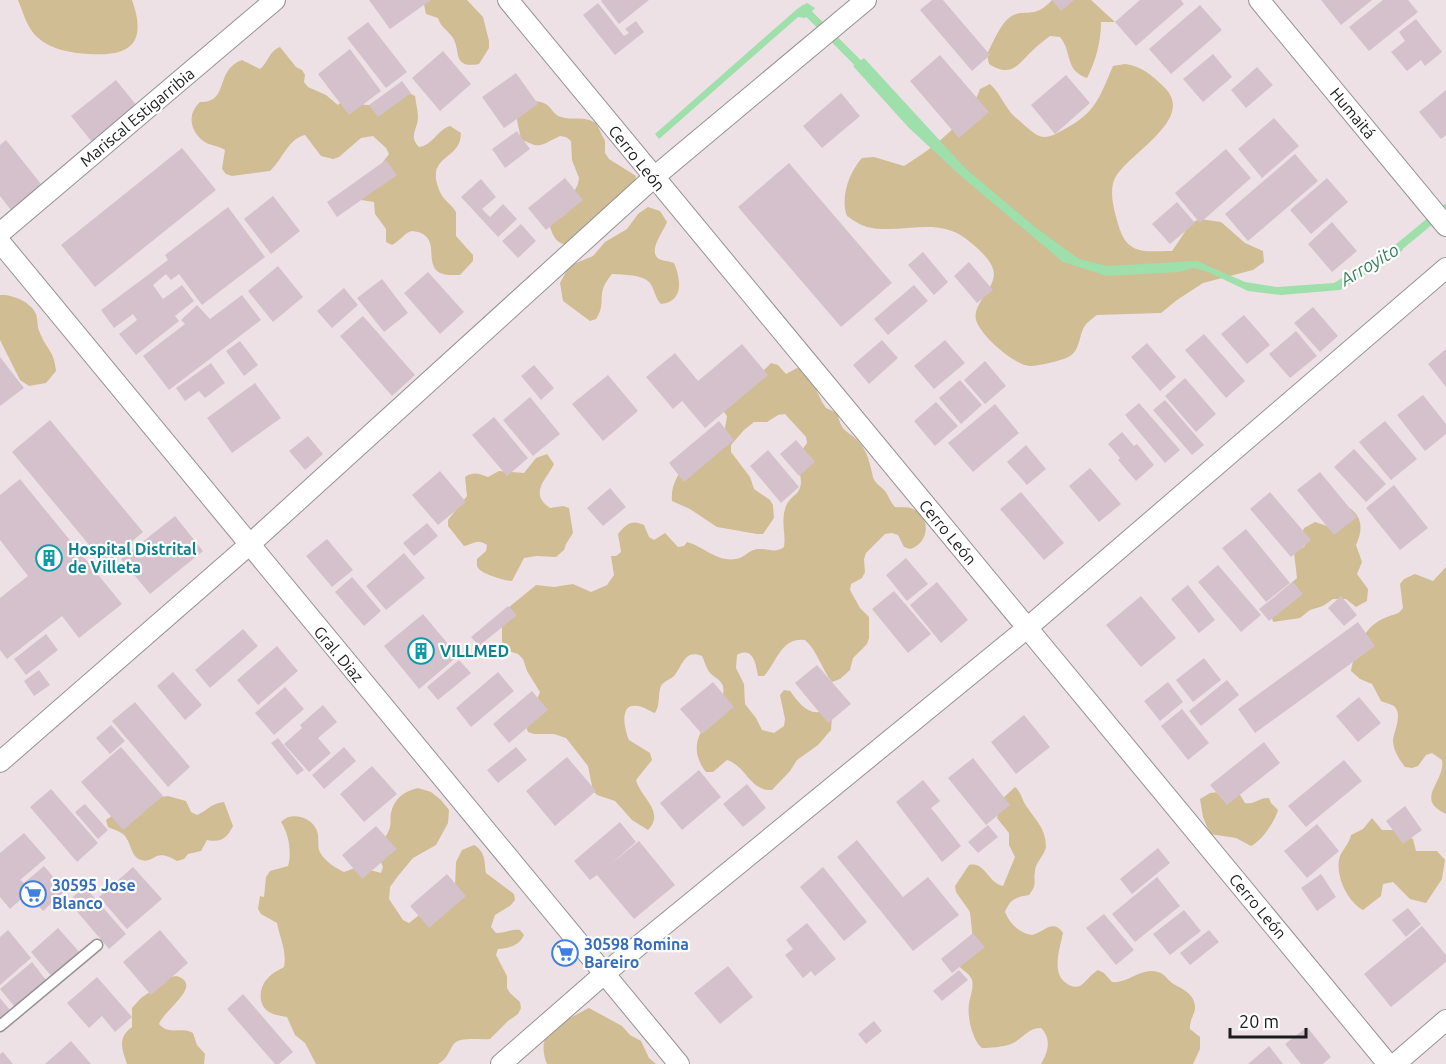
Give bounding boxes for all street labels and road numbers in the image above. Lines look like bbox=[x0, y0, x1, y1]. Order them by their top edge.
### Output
street label: Mariscal Estigarribia bbox=[76, 64, 198, 170]
street label: Humaitá bbox=[1327, 84, 1379, 142]
street label: Cerro León bbox=[605, 122, 669, 194]
street label: Cerro León bbox=[916, 496, 980, 568]
street label: Gral. Diaz bbox=[310, 622, 368, 686]
street label: Cerro León bbox=[1226, 870, 1290, 942]

